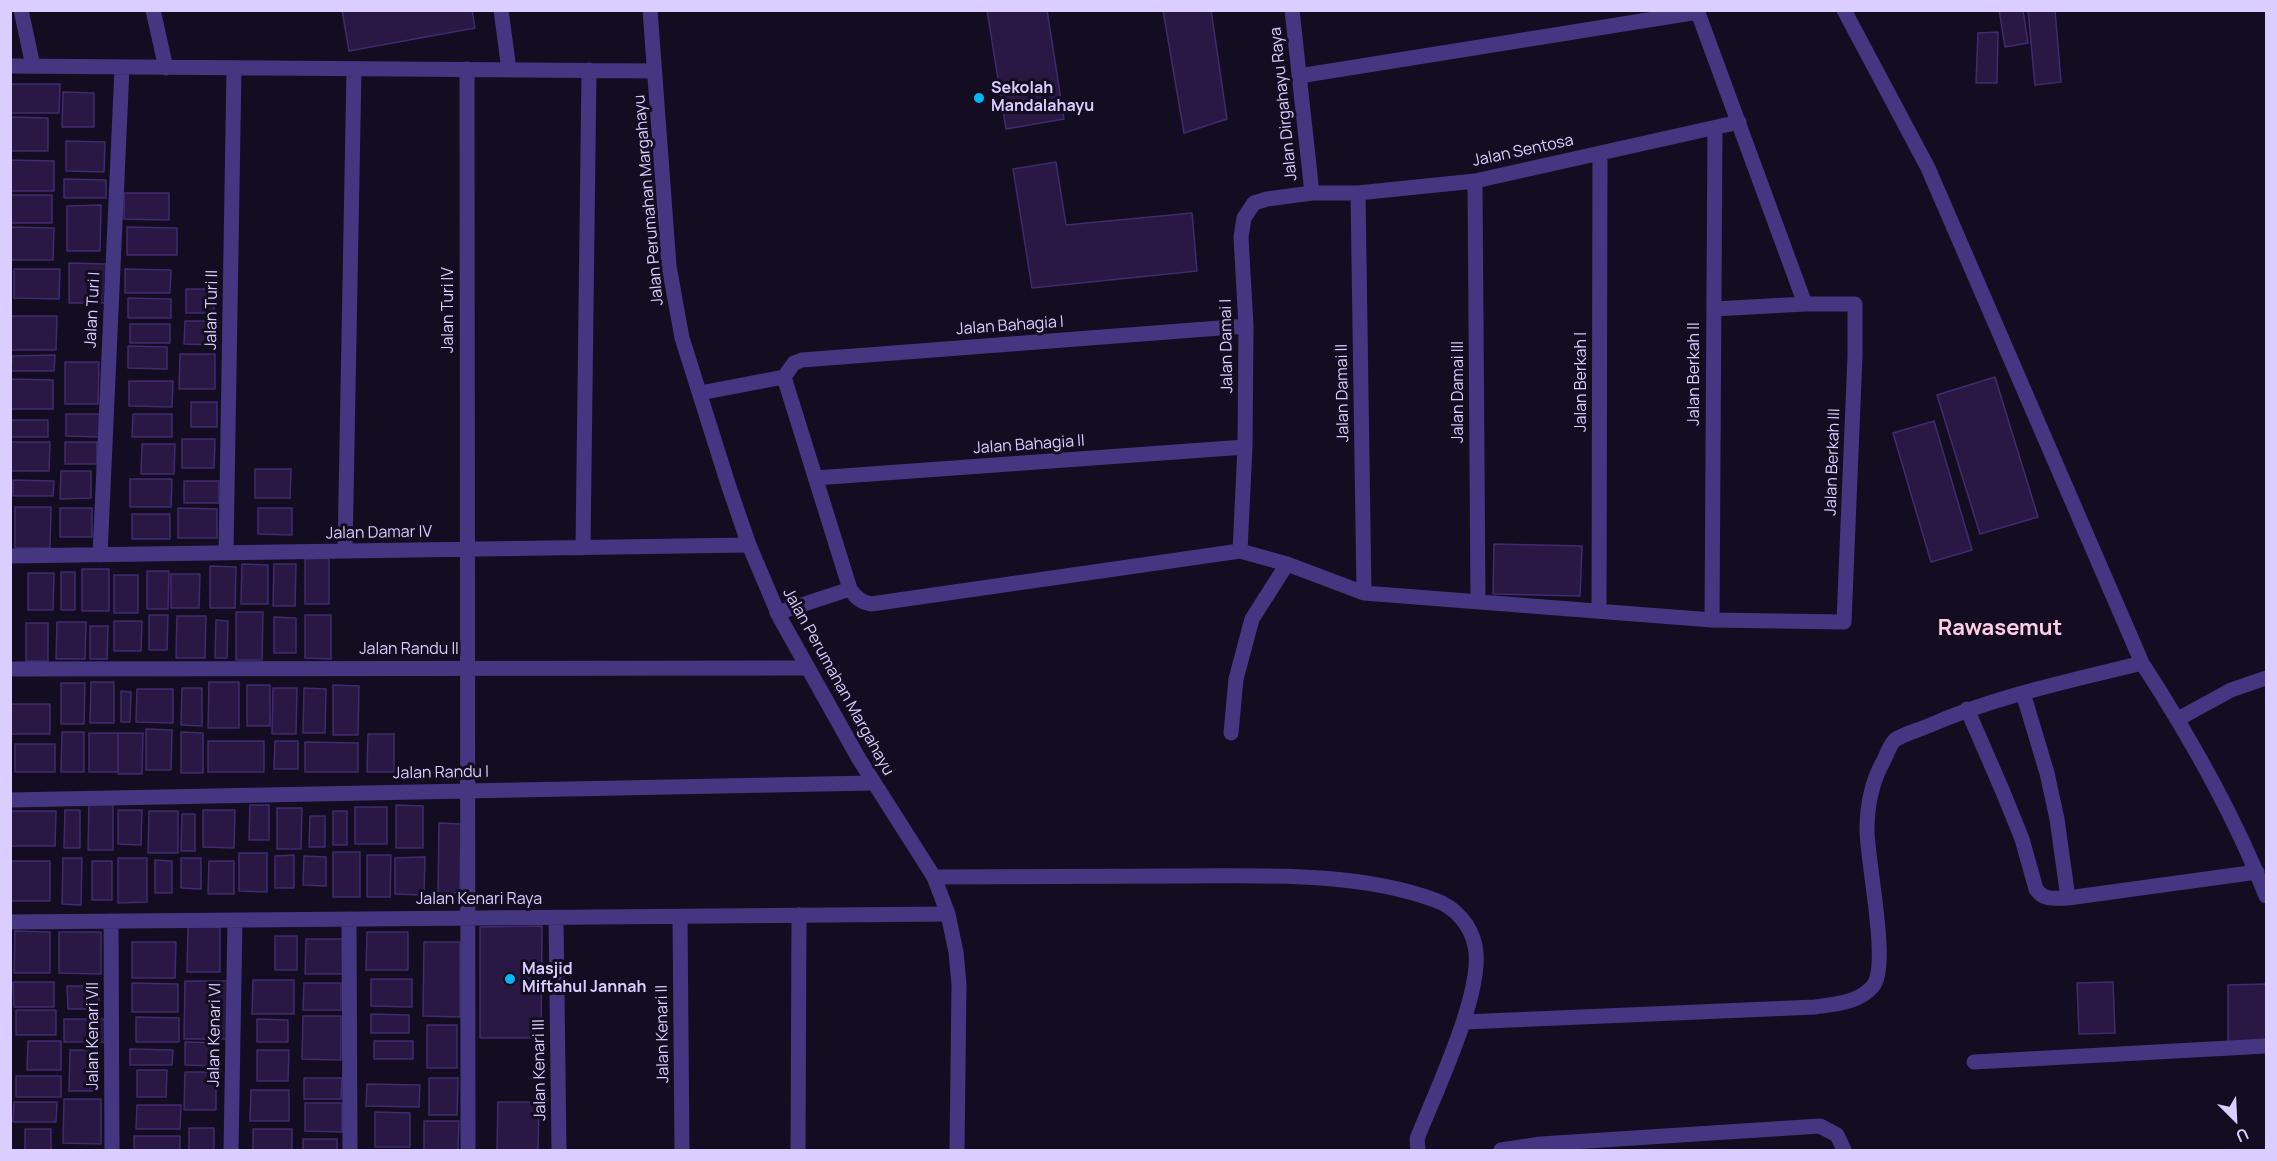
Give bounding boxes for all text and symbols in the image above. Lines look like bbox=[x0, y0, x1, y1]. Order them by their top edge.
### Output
street label: Jalan Dirgahayu Raya bbox=[1266, 26, 1302, 182]
place label: Sekolah Mandalahayu bbox=[991, 79, 1094, 117]
marker: Sekolah Mandalahayu bbox=[972, 91, 986, 105]
street label: Jalan Perumahan Margahayu bbox=[630, 94, 668, 306]
street label: Jalan Sentosa bbox=[1471, 131, 1575, 171]
street label: Jalan Turi IV bbox=[439, 267, 459, 353]
street label: Jalan Turi II bbox=[202, 270, 222, 350]
street label: Jalan Turi I bbox=[81, 271, 105, 349]
street label: Jalan Damai I bbox=[1217, 299, 1237, 393]
street label: Jalan Bahagia I bbox=[956, 313, 1064, 339]
street label: Jalan Berkah II bbox=[1685, 322, 1705, 426]
street label: Jalan Berkah I bbox=[1572, 332, 1592, 432]
street label: Jalan Damai III bbox=[1449, 341, 1469, 443]
street label: Jalan Damai II bbox=[1333, 344, 1353, 442]
street label: Jalan Berkah III bbox=[1822, 408, 1844, 516]
street label: Jalan Bahagia II bbox=[973, 432, 1085, 458]
street label: Jalan Damar IV bbox=[326, 522, 432, 544]
street label: Jalan Perumahan Margahayu bbox=[778, 585, 898, 779]
district label: Rawasemut bbox=[1938, 616, 2062, 642]
street label: Jalan Randu II bbox=[359, 640, 459, 660]
street label: Jalan Randu I bbox=[393, 763, 489, 783]
street label: Jalan Kenari Raya bbox=[416, 890, 542, 910]
place label: Masjid Miftahul Jannah bbox=[522, 960, 647, 998]
marker: Masjid Miftahul Jannah bbox=[503, 972, 517, 986]
street label: Jalan Kenari VII bbox=[84, 982, 104, 1090]
street label: Jalan Kenari VI bbox=[204, 983, 226, 1087]
street label: Jalan Kenari II bbox=[653, 985, 673, 1083]
street label: Jalan Kenari III bbox=[530, 1019, 550, 1121]
north arrow bbox=[2205, 1089, 2265, 1149]
text: U bbox=[2233, 1123, 2252, 1148]

